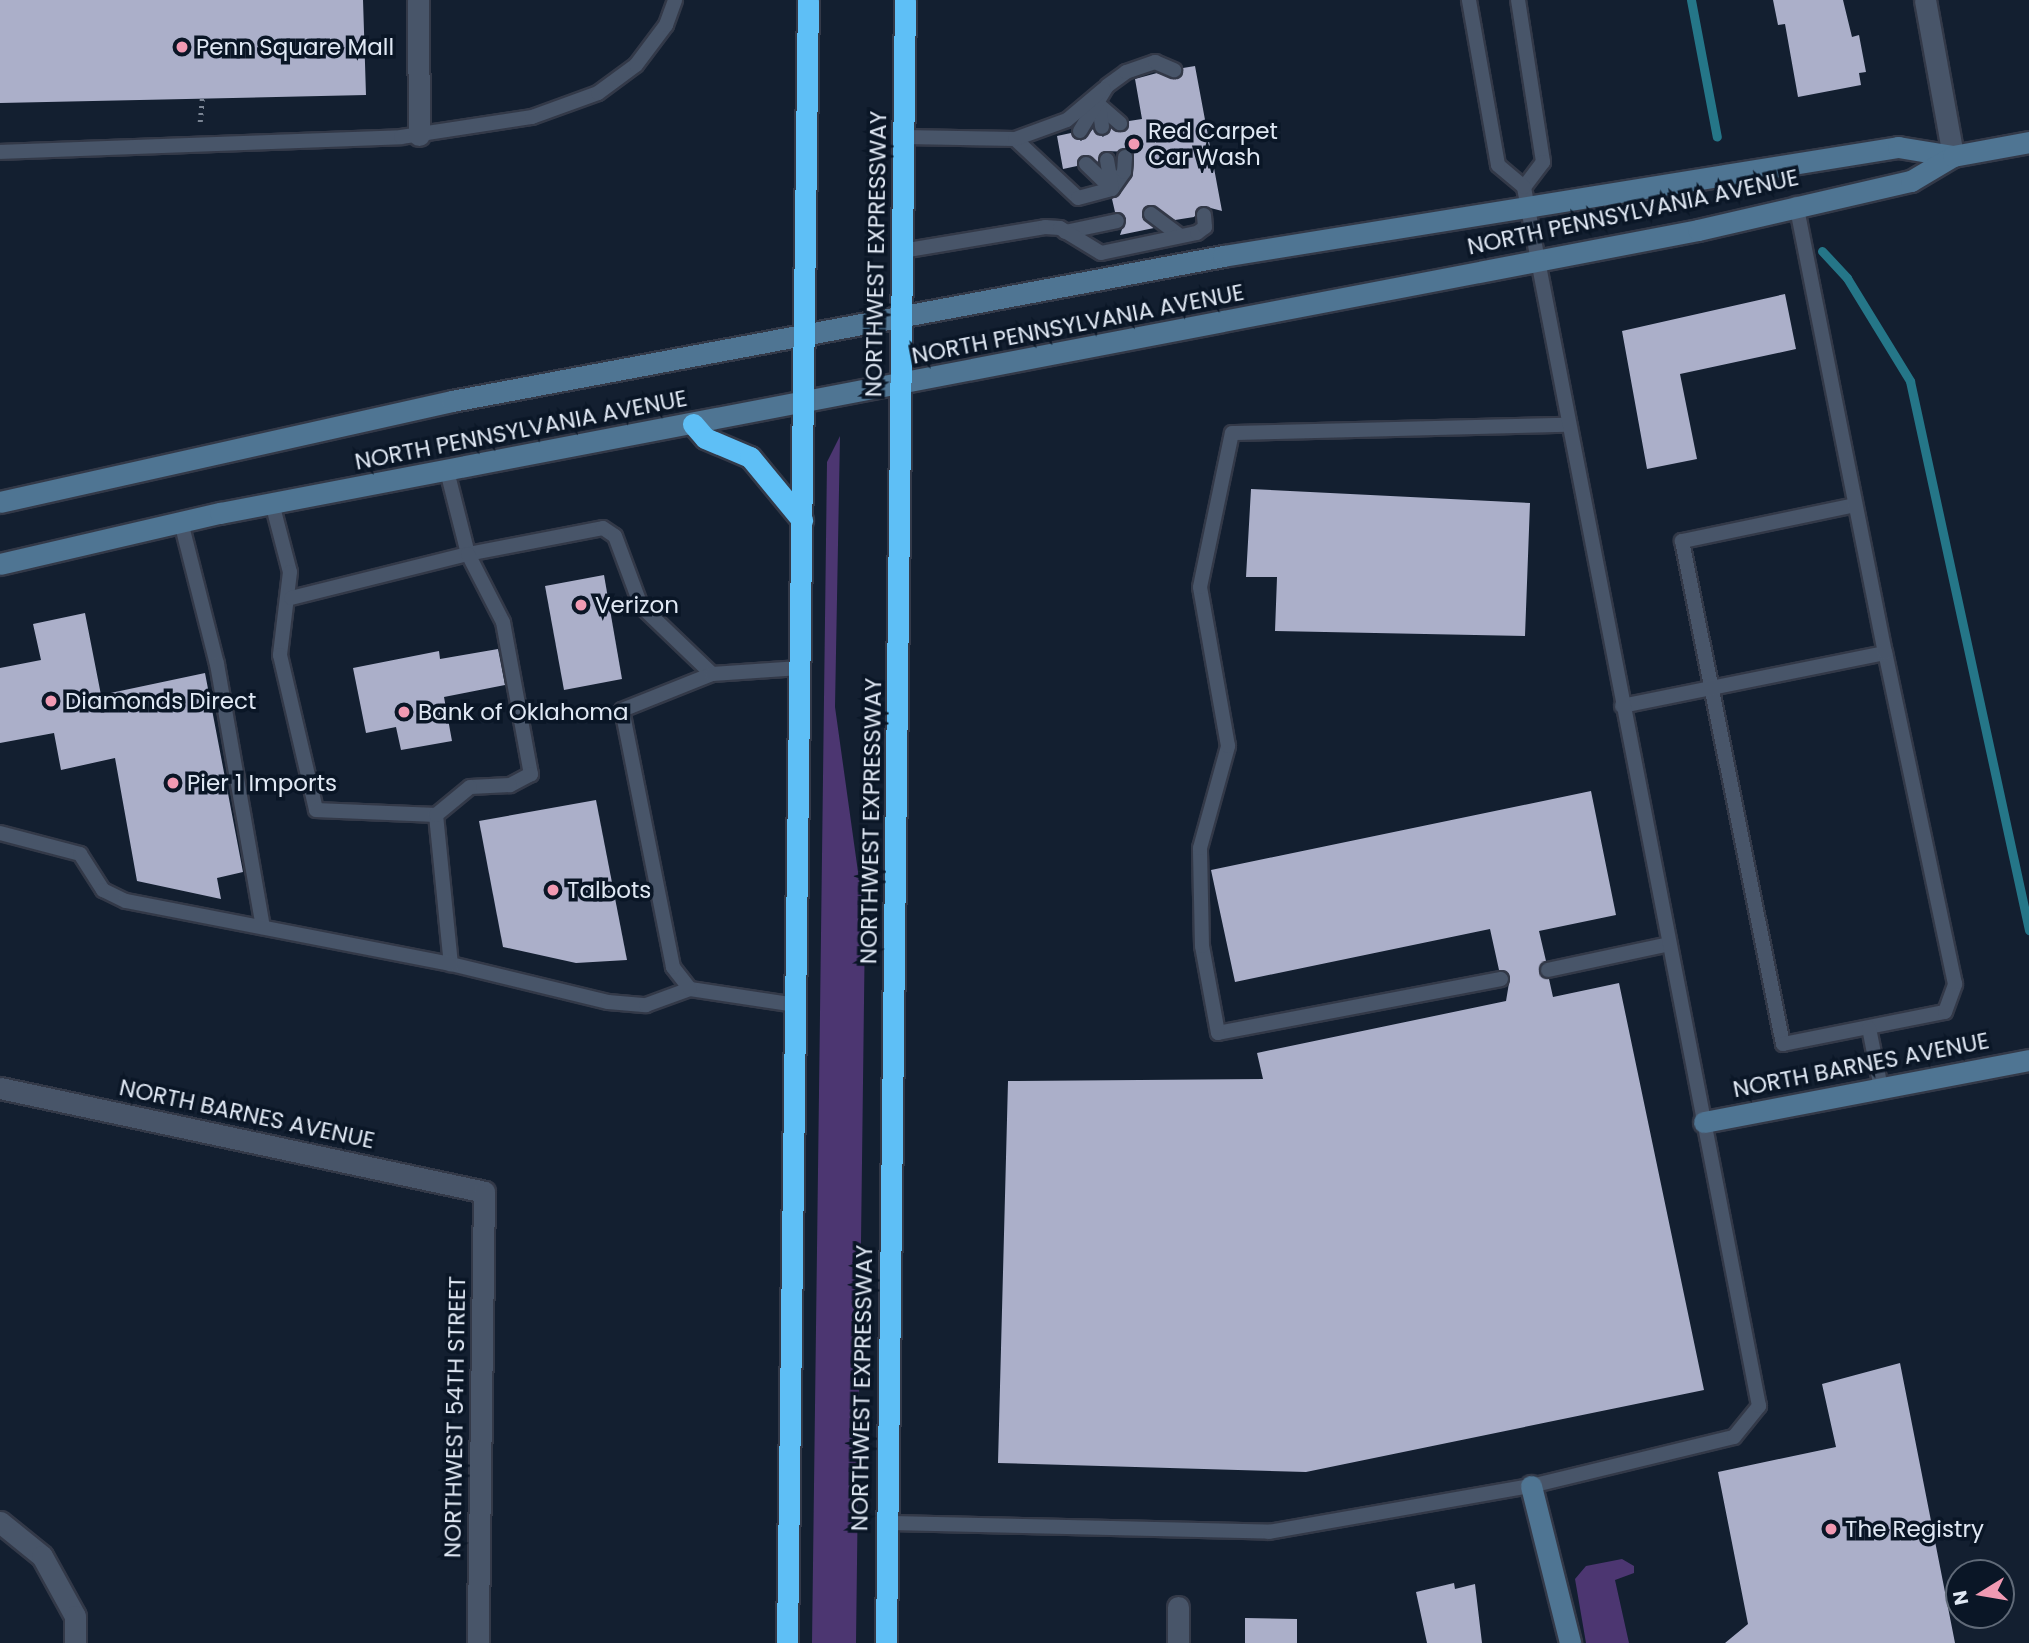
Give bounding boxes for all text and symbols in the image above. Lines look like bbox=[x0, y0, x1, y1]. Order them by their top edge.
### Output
place label: Penn Square Mall bbox=[196, 33, 394, 61]
marker: Penn Square Mall bbox=[174, 39, 190, 55]
street label: NORTHWEST EXPRESSWAY bbox=[860, 111, 892, 397]
place label: Red Carpet Car Wash bbox=[1148, 117, 1278, 171]
marker: Red Carpet Car Wash bbox=[1126, 136, 1142, 152]
street label: NORTH PENNSYLVANIA AVENUE bbox=[1465, 163, 1801, 261]
street label: NORTH PENNSYLVANIA AVENUE bbox=[910, 278, 1246, 370]
street label: NORTH PENNSYLVANIA AVENUE bbox=[353, 384, 689, 476]
place label: Verizon bbox=[595, 591, 679, 619]
marker: Verizon bbox=[573, 597, 589, 613]
street label: NORTHWEST EXPRESSWAY bbox=[855, 678, 887, 964]
place label: Diamonds Direct bbox=[65, 687, 256, 715]
marker: Diamonds Direct bbox=[43, 693, 59, 709]
place label: Bank of Oklahoma bbox=[418, 698, 629, 726]
marker: Bank of Oklahoma bbox=[396, 704, 412, 720]
place label: Pier 1 Imports bbox=[187, 769, 337, 797]
marker: Pier 1 Imports bbox=[165, 775, 181, 791]
place label: Talbots bbox=[567, 876, 651, 904]
marker: Talbots bbox=[545, 882, 561, 898]
street label: NORTH BARNES AVENUE bbox=[1731, 1027, 1991, 1103]
street label: NORTH BARNES AVENUE bbox=[117, 1073, 377, 1155]
street label: NORTHWEST EXPRESSWAY bbox=[846, 1245, 878, 1531]
street label: NORTHWEST 54TH STREET bbox=[439, 1276, 471, 1558]
place label: The Registry bbox=[1845, 1515, 1984, 1543]
marker: The Registry bbox=[1823, 1521, 1839, 1537]
north arrow bbox=[1945, 1559, 2015, 1629]
text: N bbox=[1946, 1588, 1975, 1607]

